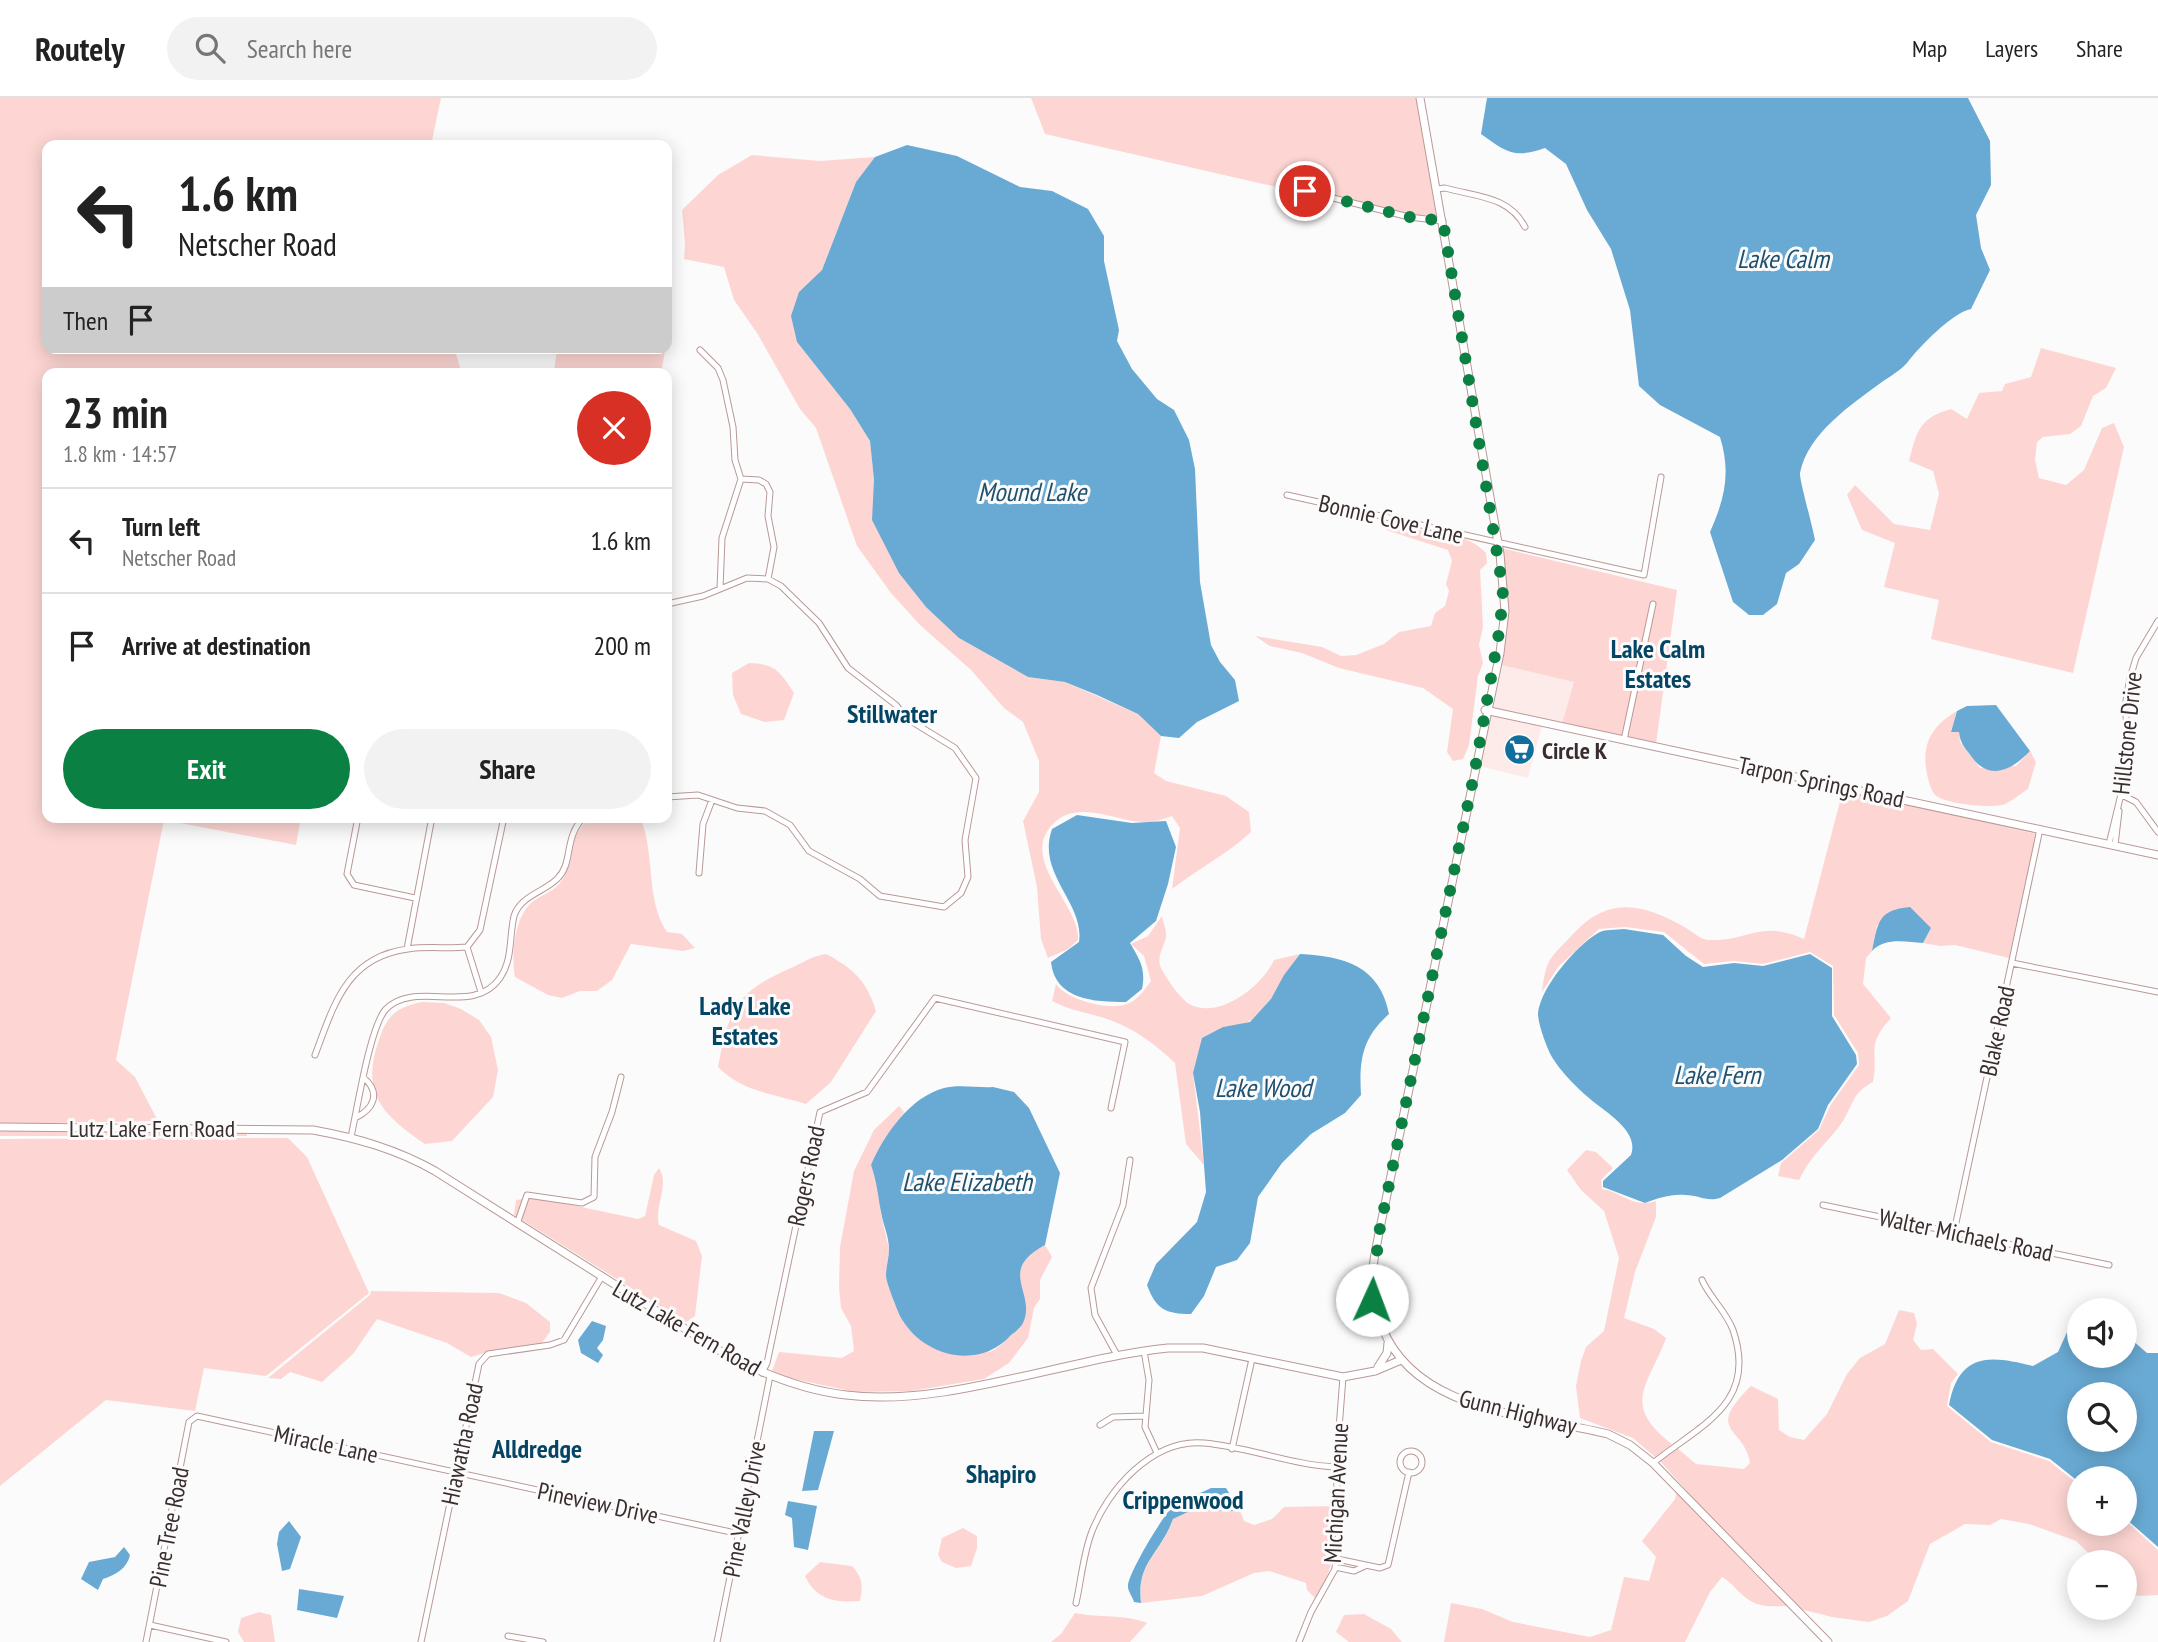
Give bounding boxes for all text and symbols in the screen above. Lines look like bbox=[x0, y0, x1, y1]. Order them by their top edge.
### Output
search box bbox=[167, 17, 657, 80]
text: Routely bbox=[35, 27, 125, 70]
icon: search bbox=[191, 29, 229, 67]
text: Search here bbox=[247, 32, 352, 65]
text: Map bbox=[1912, 33, 1947, 64]
text: Layers bbox=[1985, 33, 2038, 64]
text: Share bbox=[2076, 33, 2123, 64]
text: 1.6 km bbox=[178, 161, 298, 225]
pin bbox=[1275, 161, 1335, 221]
icon: left bbox=[63, 168, 154, 259]
icon: arrive bbox=[1286, 172, 1324, 210]
text: Netscher Road bbox=[178, 223, 337, 265]
water label: Lake Calm bbox=[1737, 242, 1831, 275]
icon: arrive bbox=[122, 301, 160, 339]
text: Then bbox=[63, 304, 108, 337]
text: 23 min bbox=[63, 385, 168, 440]
button: close bbox=[577, 391, 651, 465]
text: 1.8 km · 14:57 bbox=[63, 439, 177, 468]
water label: Mound Lake bbox=[978, 475, 1089, 508]
street label: Bonnie Cove Lane bbox=[1316, 487, 1466, 551]
text: Turn left bbox=[122, 510, 200, 543]
icon: left bbox=[63, 522, 101, 560]
text: 1.6 km bbox=[590, 524, 651, 557]
text: Netscher Road bbox=[122, 543, 236, 572]
icon: arrive bbox=[63, 627, 101, 665]
text: Arrive at destination bbox=[122, 629, 311, 662]
text: 200 m bbox=[593, 629, 651, 662]
district label: Lake Calm Estates bbox=[1611, 632, 1705, 695]
street label: Hillstone Drive bbox=[2105, 670, 2149, 796]
district label: Stillwater bbox=[847, 697, 937, 730]
button: Exit bbox=[63, 729, 350, 809]
button: Share bbox=[364, 729, 651, 809]
supermarket icon: Circle K bbox=[1502, 733, 1536, 767]
place label: Circle K bbox=[1542, 735, 1608, 766]
street label: Tarpon Springs Road bbox=[1735, 749, 1907, 815]
street label: Blake Road bbox=[1972, 983, 2022, 1079]
district label: Lady Lake Estates bbox=[699, 989, 791, 1052]
water label: Lake Fern bbox=[1674, 1058, 1762, 1091]
water label: Lake Wood bbox=[1215, 1071, 1315, 1104]
street label: Lutz Lake Fern Road bbox=[69, 1113, 235, 1144]
street label: Rogers Road bbox=[780, 1123, 832, 1229]
water label: Lake Elizabeth bbox=[902, 1165, 1034, 1198]
street label: Walter Michaels Road bbox=[1876, 1201, 2056, 1269]
position arrow bbox=[1335, 1263, 1409, 1337]
street label: Lutz Lake Fern Road bbox=[607, 1273, 767, 1383]
map controls bbox=[2067, 1298, 2137, 1620]
button: sound bbox=[2067, 1298, 2137, 1368]
street label: Hiawatha Road bbox=[434, 1380, 490, 1508]
street label: Gunn Highway bbox=[1456, 1382, 1580, 1442]
button: search bbox=[2067, 1382, 2137, 1452]
street label: Miracle Lane bbox=[271, 1418, 381, 1470]
street label: Michigan Avenue bbox=[1317, 1422, 1355, 1564]
district label: Alldredge bbox=[491, 1432, 582, 1465]
street label: Pine Valley Drive bbox=[716, 1438, 772, 1580]
district label: Shapiro bbox=[966, 1457, 1036, 1490]
street label: Pine Tree Road bbox=[142, 1464, 196, 1590]
button: + bbox=[2067, 1466, 2137, 1536]
street label: Pineview Drive bbox=[535, 1475, 661, 1531]
district label: Crippenwood bbox=[1122, 1483, 1244, 1516]
button: − bbox=[2067, 1550, 2137, 1620]

